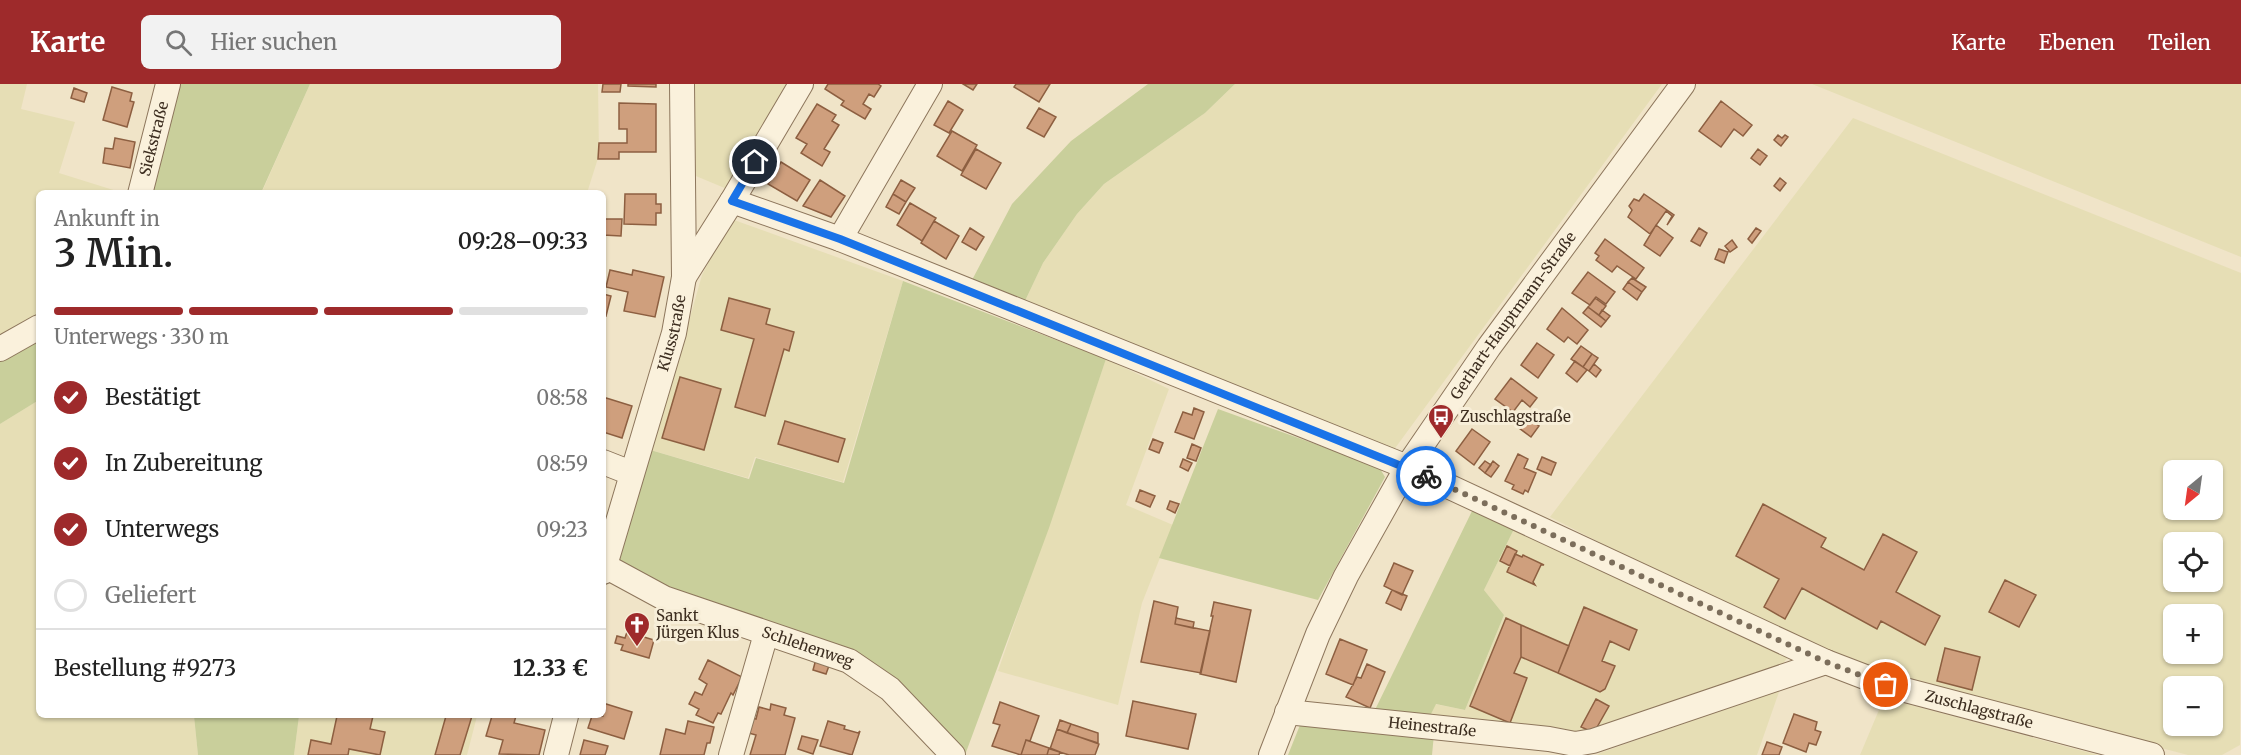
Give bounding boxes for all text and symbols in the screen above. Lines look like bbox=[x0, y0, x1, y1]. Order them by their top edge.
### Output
search box bbox=[141, 15, 561, 69]
text: Karte bbox=[30, 24, 105, 60]
icon: search bbox=[162, 26, 195, 59]
text: Hier suchen bbox=[210, 28, 337, 56]
text: Karte bbox=[1951, 29, 2006, 56]
text: Ebenen bbox=[2039, 29, 2115, 56]
text: Teilen bbox=[2148, 29, 2211, 56]
street label: Siekstraße bbox=[135, 99, 172, 178]
pin bbox=[729, 136, 780, 187]
icon: home bbox=[738, 145, 771, 178]
text: Ankunft in bbox=[54, 206, 160, 231]
text: 09:28–09:33 bbox=[458, 227, 588, 255]
street label: Gerhart-Hauptmann-Straße bbox=[1446, 228, 1580, 403]
text: 3 Min. bbox=[54, 229, 173, 278]
street label: Klusstraße bbox=[653, 293, 690, 373]
text: Unterwegs · 330 m bbox=[54, 324, 229, 349]
icon: check bbox=[54, 381, 87, 414]
text: Bestätigt bbox=[105, 383, 201, 411]
text: 08:58 bbox=[536, 385, 588, 410]
bus stop icon: Zuschlagstraße bbox=[1426, 402, 1456, 440]
place label: Zuschlagstraße bbox=[1460, 407, 1571, 426]
courier bbox=[1396, 446, 1456, 506]
icon: check bbox=[54, 447, 87, 480]
text: In Zubereitung bbox=[105, 449, 263, 477]
text: 08:59 bbox=[536, 451, 588, 476]
icon: bike bbox=[1410, 460, 1443, 493]
north arrow bbox=[2163, 460, 2223, 520]
map controls bbox=[2163, 460, 2223, 736]
icon: check bbox=[54, 513, 87, 546]
text: Unterwegs bbox=[105, 515, 219, 543]
text: 09:23 bbox=[536, 517, 588, 542]
button: locate bbox=[2163, 532, 2223, 592]
text: Geliefert bbox=[105, 581, 196, 609]
button: + bbox=[2163, 604, 2223, 664]
place label: Sankt Jürgen Klus bbox=[655, 606, 739, 642]
church icon: Sankt Jürgen Klus bbox=[622, 610, 652, 648]
street label: Schlehenweg bbox=[760, 622, 856, 671]
text: Bestellung #9273 bbox=[54, 654, 236, 682]
text: 12.33 € bbox=[513, 654, 588, 682]
pin bbox=[1860, 659, 1911, 710]
icon: bag bbox=[1869, 668, 1902, 701]
button: − bbox=[2163, 676, 2223, 736]
street label: Zuschlagstraße bbox=[1923, 686, 2035, 732]
street label: Heinestraße bbox=[1387, 712, 1477, 740]

